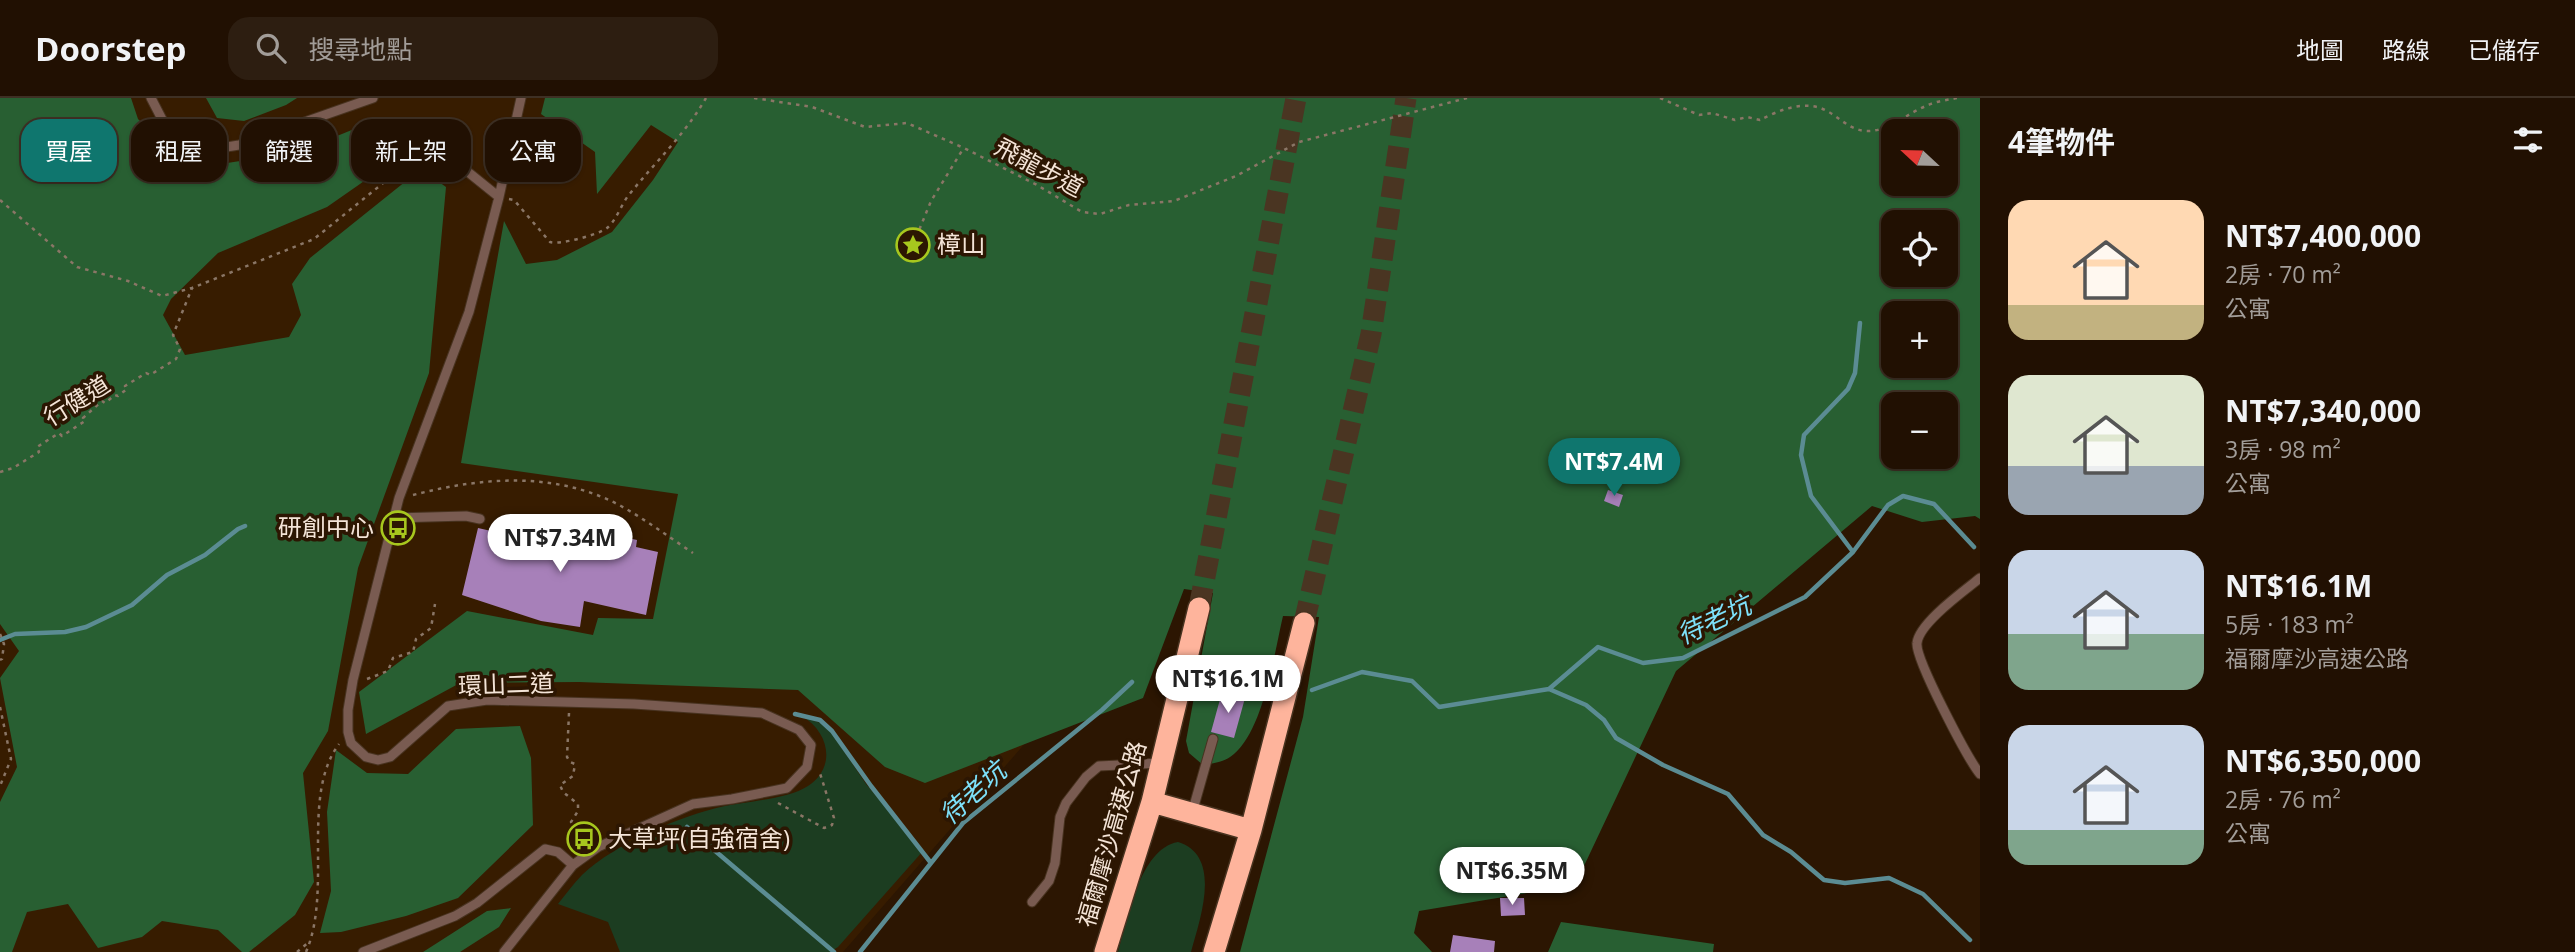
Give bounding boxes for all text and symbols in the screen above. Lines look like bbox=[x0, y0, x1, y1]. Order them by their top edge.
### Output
search box bbox=[228, 17, 718, 80]
text: Doorstep bbox=[35, 26, 186, 71]
icon: search bbox=[252, 29, 290, 67]
text: 搜尋地點 bbox=[308, 31, 412, 67]
text: 地圖 bbox=[2296, 33, 2344, 66]
text: 路線 bbox=[2382, 33, 2430, 66]
text: 已儲存 bbox=[2468, 33, 2540, 66]
chip: 買屋 bbox=[21, 119, 117, 182]
chip: 租屋 bbox=[131, 119, 227, 182]
chip: 篩選 bbox=[241, 119, 337, 182]
chip: 新上架 bbox=[351, 119, 471, 182]
chip: 公寓 bbox=[485, 119, 581, 182]
north arrow bbox=[1881, 119, 1958, 196]
map controls bbox=[1881, 119, 1958, 469]
text: 4筆物件 bbox=[2008, 121, 2115, 162]
icon: filters bbox=[2509, 121, 2547, 159]
street label: 飛龍步道 bbox=[990, 130, 1090, 204]
button: locate bbox=[1881, 210, 1958, 287]
text: NT$7,400,000 bbox=[2225, 215, 2421, 256]
place icon: 樟山 bbox=[894, 226, 932, 264]
place label: 樟山 bbox=[937, 227, 985, 260]
icon: home bbox=[2064, 228, 2148, 312]
text: 2房 · 70 m² bbox=[2225, 258, 2341, 290]
text: 公寓 bbox=[2225, 292, 2271, 324]
button: + bbox=[1881, 301, 1958, 378]
street label: 行健道 bbox=[37, 367, 115, 433]
text: NT$7,340,000 bbox=[2225, 390, 2421, 431]
button: − bbox=[1881, 392, 1958, 469]
icon: home bbox=[2064, 403, 2148, 487]
text: 3房 · 98 m² bbox=[2225, 433, 2341, 465]
pin: NT$7.4M bbox=[1549, 438, 1679, 498]
text: NT$7.4M bbox=[1564, 445, 1664, 477]
text: 公寓 bbox=[2225, 467, 2271, 499]
bus stop icon: 研創中心 bbox=[379, 509, 417, 547]
place label: 研創中心 bbox=[278, 510, 374, 543]
pin: NT$7.34M bbox=[488, 514, 632, 574]
text: NT$7.34M bbox=[504, 521, 616, 553]
text: NT$16.1M bbox=[2225, 565, 2372, 606]
icon: home bbox=[2064, 578, 2148, 662]
water label: 待老坑 bbox=[1671, 585, 1760, 652]
text: 5房 · 183 m² bbox=[2225, 608, 2354, 640]
text: 福爾摩沙高速公路 bbox=[2225, 642, 2409, 674]
pin: NT$16.1M bbox=[1156, 656, 1300, 715]
text: NT$16.1M bbox=[1172, 662, 1284, 694]
street label: 環山二道 bbox=[457, 665, 554, 702]
street label: 福爾摩沙高速公路 bbox=[1068, 737, 1153, 930]
text: NT$6,350,000 bbox=[2225, 740, 2421, 781]
water label: 待老坑 bbox=[931, 750, 1016, 832]
icon: home bbox=[2064, 753, 2148, 837]
text: 2房 · 76 m² bbox=[2225, 783, 2341, 815]
text: 公寓 bbox=[2225, 817, 2271, 849]
bus stop icon: 大草坪(自強宿舍) bbox=[565, 820, 603, 858]
place label: 大草坪(自強宿舍) bbox=[608, 821, 790, 854]
pin: NT$6.35M bbox=[1440, 848, 1584, 907]
text: NT$6.35M bbox=[1456, 854, 1568, 886]

